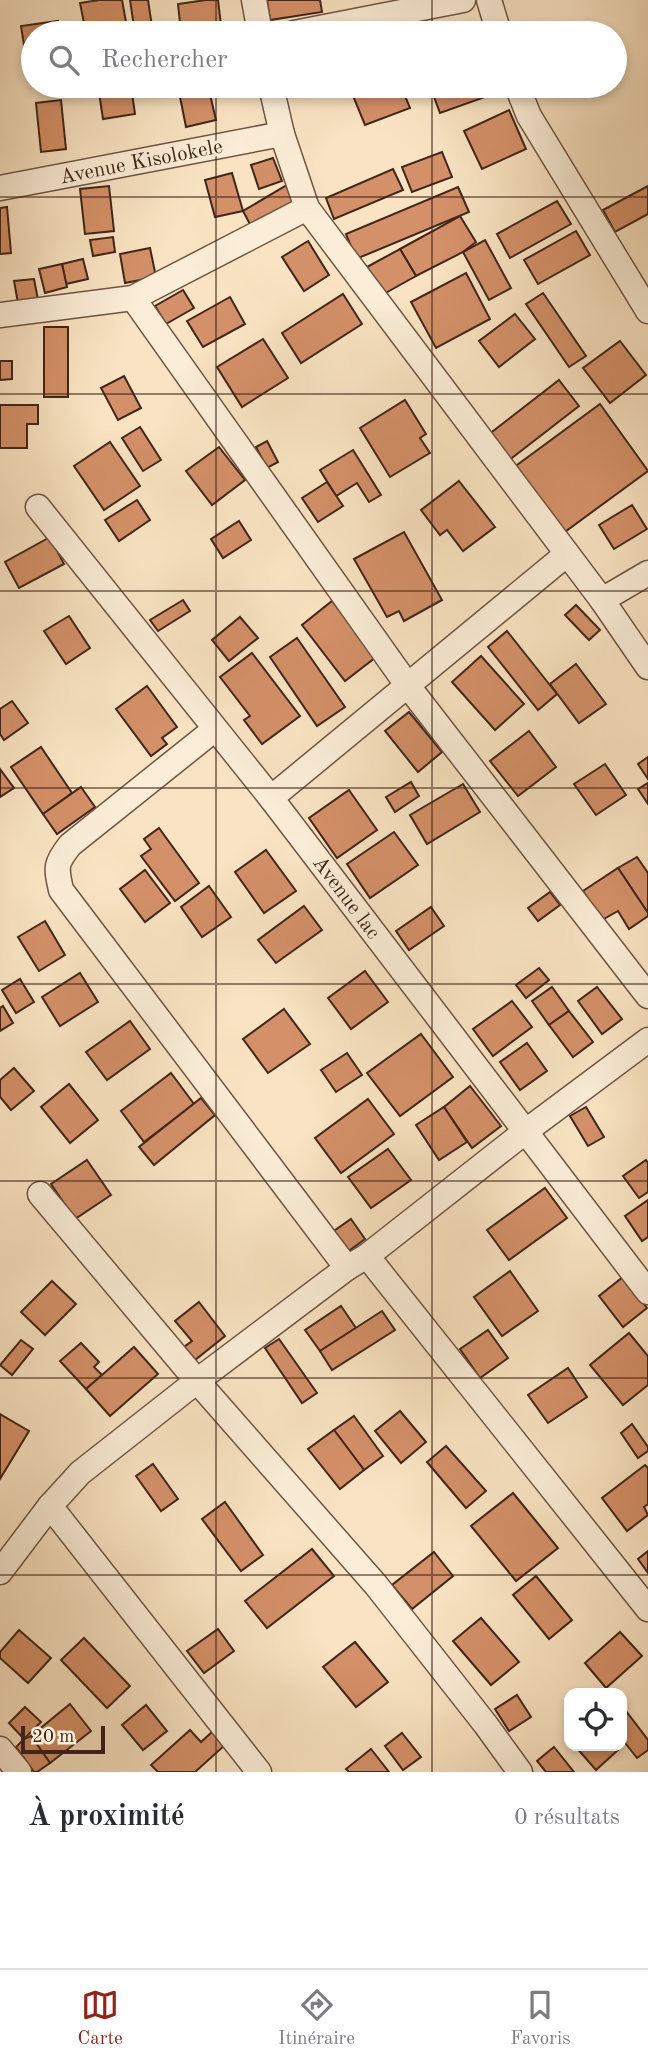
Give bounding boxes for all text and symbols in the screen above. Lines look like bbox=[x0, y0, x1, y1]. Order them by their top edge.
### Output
search box bbox=[21, 21, 627, 98]
icon: search bbox=[45, 41, 83, 79]
text: Rechercher bbox=[101, 47, 228, 73]
street label: Avenue Kisolokele bbox=[58, 136, 225, 189]
street label: Avenue lac bbox=[308, 853, 384, 943]
map controls bbox=[564, 1688, 627, 1751]
button: locate bbox=[564, 1688, 627, 1751]
scale bar bbox=[21, 1723, 105, 1755]
text: 20 m bbox=[32, 1728, 74, 1747]
text: À proximité bbox=[28, 1802, 185, 1832]
text: 0 résultats bbox=[514, 1806, 620, 1829]
tab: Carte bbox=[78, 1986, 123, 2051]
tab: Itinéraire bbox=[278, 1986, 355, 2051]
tab: Favoris bbox=[510, 1986, 570, 2051]

